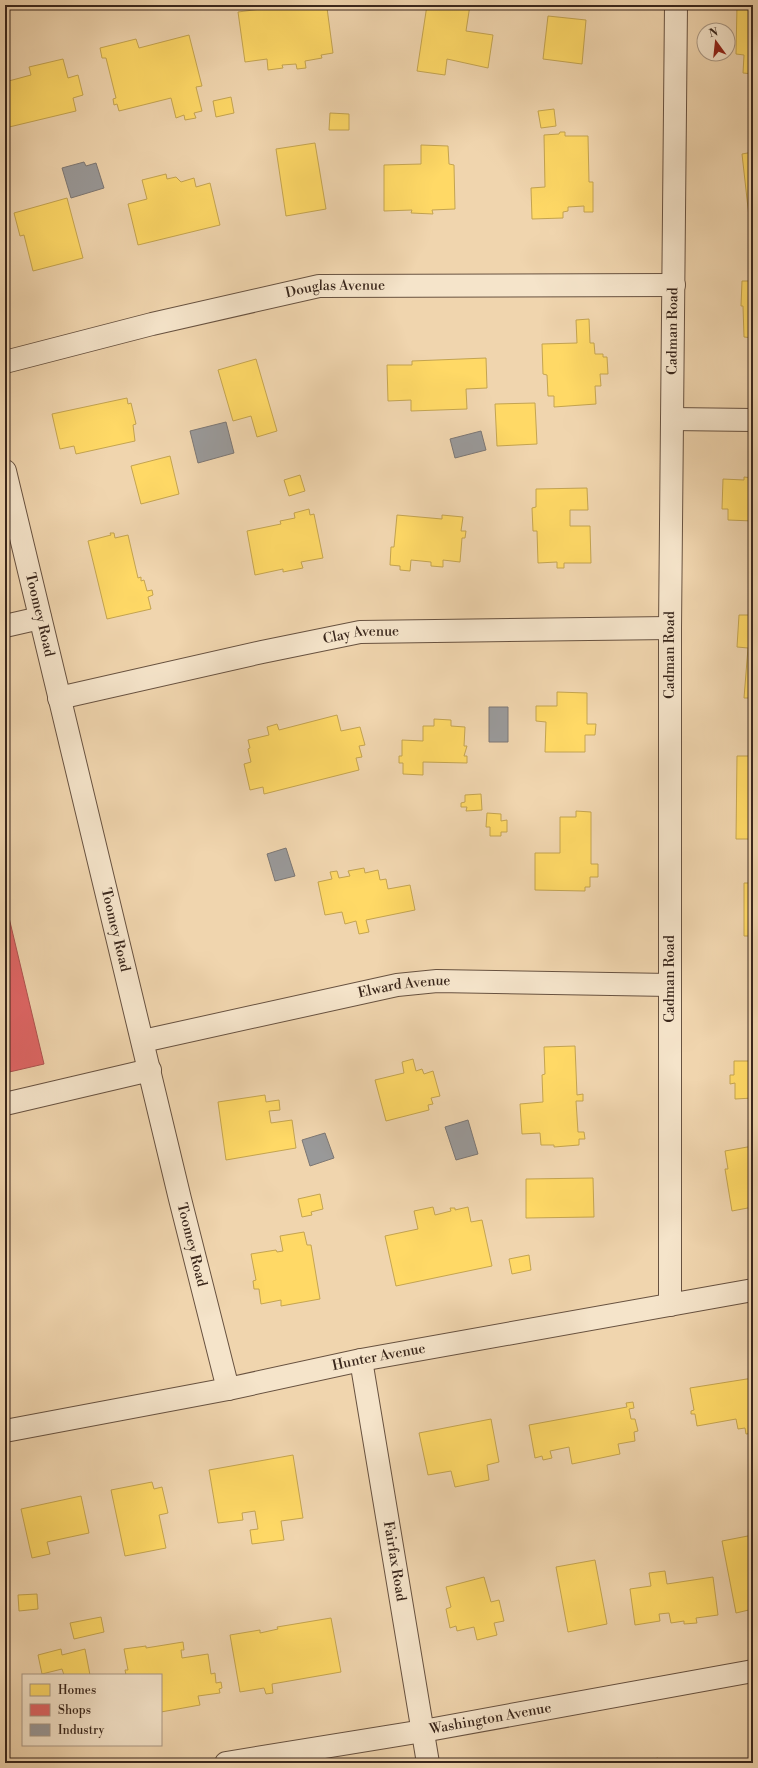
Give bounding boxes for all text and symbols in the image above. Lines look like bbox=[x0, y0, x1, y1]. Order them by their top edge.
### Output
north arrow bbox=[696, 22, 736, 62]
text: N bbox=[708, 25, 720, 41]
street label: Douglas Avenue bbox=[284, 277, 385, 302]
street label: Cadman Road bbox=[663, 287, 682, 375]
street label: Toomey Road bbox=[21, 571, 58, 659]
street label: Cadman Road bbox=[661, 611, 679, 699]
street label: Clay Avenue bbox=[321, 622, 399, 648]
street label: Toomey Road bbox=[97, 886, 134, 974]
street label: Cadman Road bbox=[661, 935, 679, 1023]
street label: Elward Avenue bbox=[356, 972, 451, 1002]
street label: Toomey Road bbox=[172, 1201, 211, 1289]
street label: Hunter Avenue bbox=[330, 1340, 427, 1375]
street label: Fairfax Road bbox=[379, 1520, 410, 1603]
legend bbox=[22, 1674, 162, 1746]
text: Homes bbox=[58, 1683, 96, 1698]
street label: Washington Avenue bbox=[427, 1699, 553, 1739]
text: Shops bbox=[58, 1703, 91, 1718]
text: Industry bbox=[58, 1723, 105, 1738]

